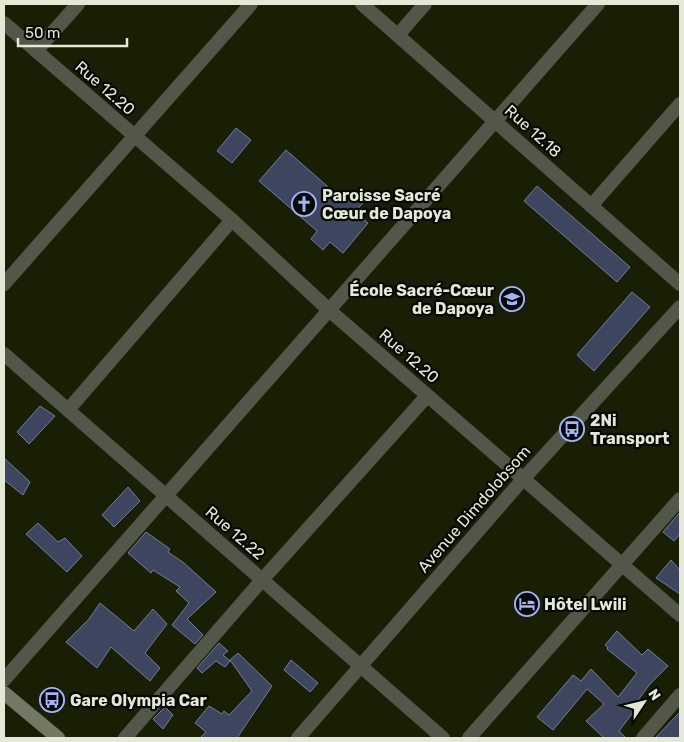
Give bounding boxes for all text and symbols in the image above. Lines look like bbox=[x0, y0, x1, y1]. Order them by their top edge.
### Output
scale bar bbox=[18, 15, 126, 47]
text: 50 m bbox=[25, 24, 60, 42]
street label: Rue 12.20 bbox=[71, 57, 139, 119]
street label: Rue 12.18 bbox=[501, 101, 565, 161]
place label: Paroisse Sacré Cœur de Dapoya bbox=[322, 186, 451, 223]
church icon: Paroisse Sacré Cœur de Dapoya bbox=[291, 191, 317, 217]
place label: École Sacré-Cœur de Dapoya bbox=[349, 280, 495, 318]
school or university icon: École Sacré-Cœur de Dapoya bbox=[499, 286, 525, 312]
street label: Rue 12.20 bbox=[375, 325, 443, 387]
place label: 2Ni Transport bbox=[590, 411, 670, 448]
bus stop icon: 2Ni Transport bbox=[559, 416, 585, 442]
street label: Avenue Dimdolobsom bbox=[414, 442, 534, 576]
street label: Rue 12.22 bbox=[202, 502, 268, 564]
hotel icon: Hôtel Lwili bbox=[514, 591, 540, 617]
place label: Hôtel Lwili bbox=[544, 595, 626, 614]
north arrow bbox=[619, 677, 669, 727]
text: N bbox=[644, 686, 664, 704]
bus stop icon: Gare Olympia Car bbox=[39, 687, 65, 713]
place label: Gare Olympia Car bbox=[70, 691, 207, 710]

